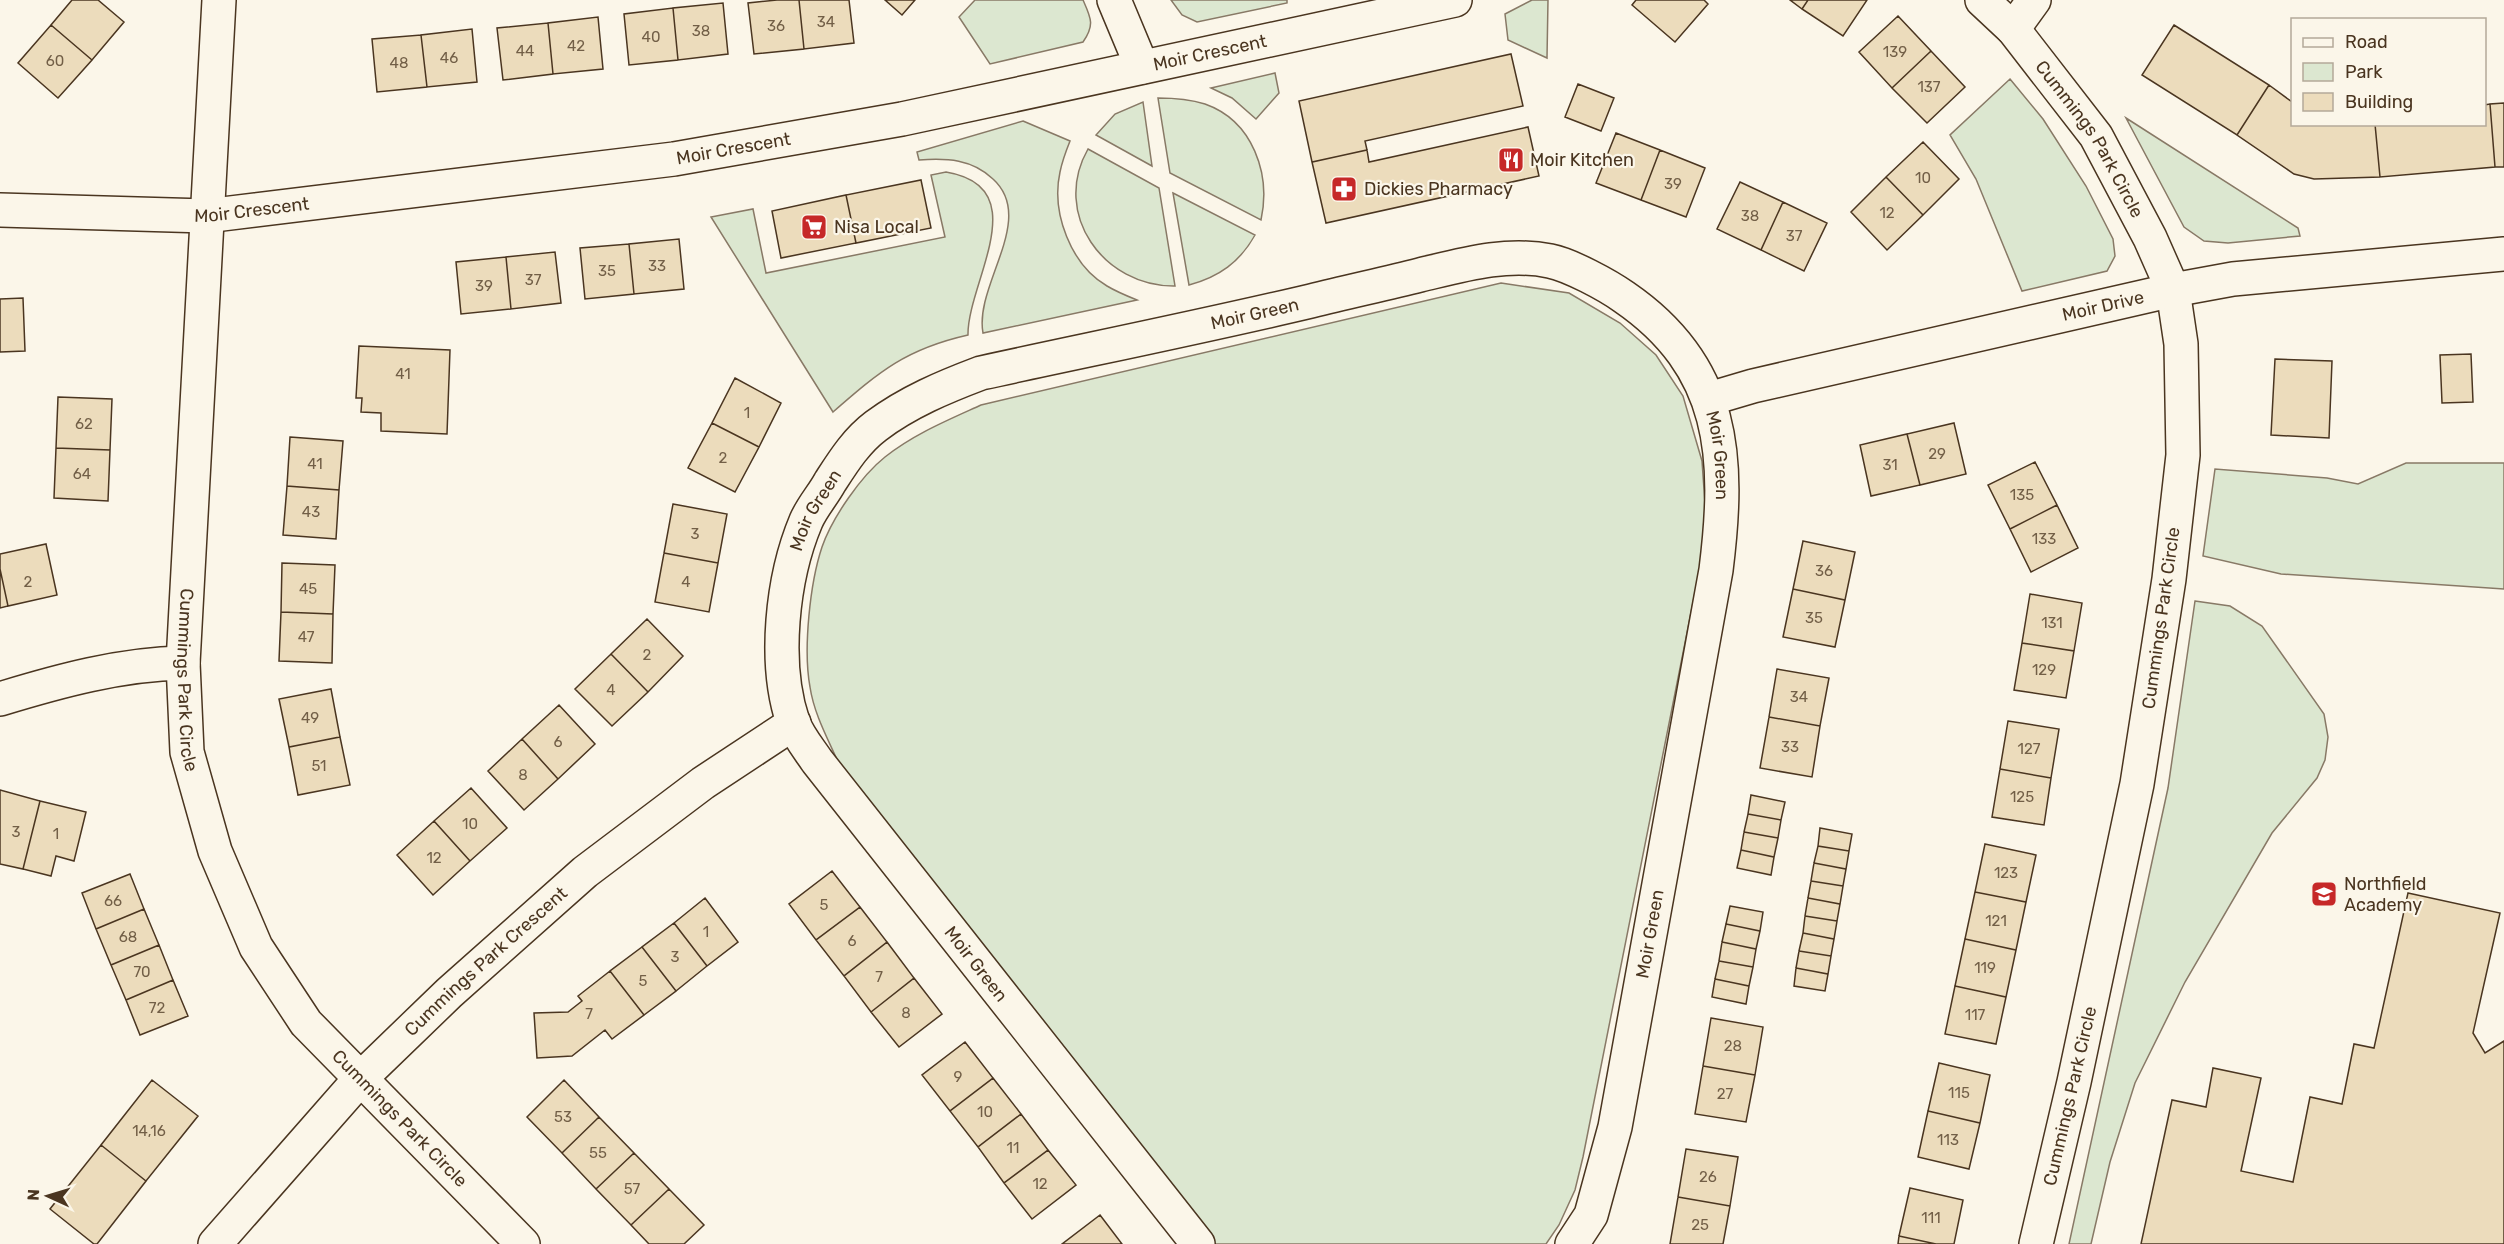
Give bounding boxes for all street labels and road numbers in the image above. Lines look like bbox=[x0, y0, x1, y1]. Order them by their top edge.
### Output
street label: Moir Crescent bbox=[1151, 30, 1269, 76]
street label: Cummings Park Circle bbox=[2030, 56, 2148, 222]
street label: Moir Crescent bbox=[675, 128, 792, 169]
street label: Moir Crescent bbox=[194, 193, 310, 227]
street label: Moir Drive bbox=[2060, 286, 2146, 326]
street label: Moir Green bbox=[1209, 293, 1301, 334]
street label: Moir Green bbox=[1701, 408, 1733, 500]
street label: Moir Green bbox=[785, 465, 846, 554]
street label: Cummings Park Circle bbox=[2137, 526, 2185, 710]
street label: Cummings Park Circle bbox=[172, 588, 203, 774]
street label: Cummings Park Crescent bbox=[400, 882, 572, 1041]
street label: Moir Green bbox=[1631, 888, 1669, 980]
street label: Moir Green bbox=[940, 922, 1012, 1006]
street label: Cummings Park Circle bbox=[2039, 1004, 2101, 1188]
street label: Cummings Park Circle bbox=[327, 1045, 472, 1192]

